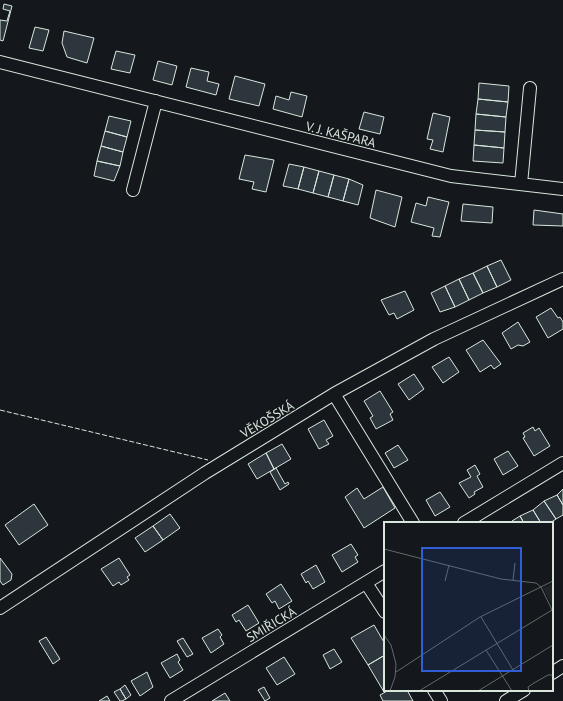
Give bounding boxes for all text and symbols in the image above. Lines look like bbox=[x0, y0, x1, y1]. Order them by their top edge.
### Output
street label: V. J. KAŠPARA bbox=[303, 117, 378, 151]
street label: VĚKOŠSKÁ bbox=[237, 397, 297, 443]
inset map bbox=[384, 522, 553, 691]
street label: SMIŘICKÁ bbox=[243, 603, 300, 646]

